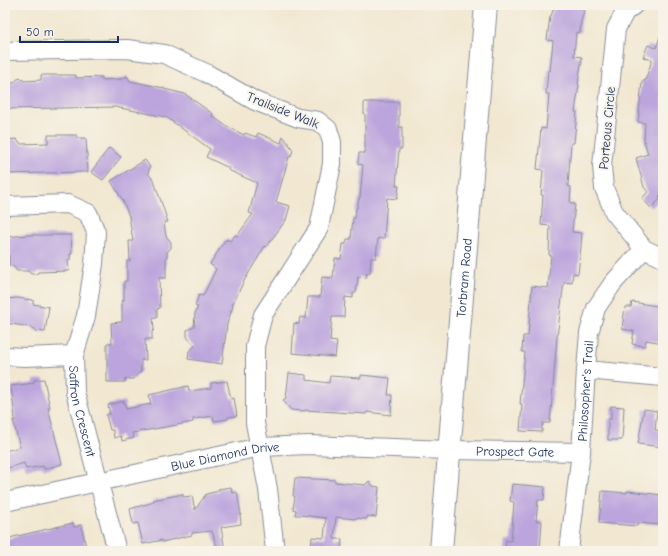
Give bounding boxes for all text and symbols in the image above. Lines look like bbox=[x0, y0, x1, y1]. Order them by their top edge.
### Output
scale bar bbox=[20, 18, 118, 44]
text: 50 m bbox=[26, 25, 54, 39]
street label: Porteous Circle bbox=[596, 85, 618, 170]
street label: Trailside Walk bbox=[245, 89, 322, 132]
street label: Torbram Road bbox=[453, 238, 474, 318]
street label: Philosopher's Trail bbox=[574, 340, 596, 442]
street label: Saffron Crescent bbox=[67, 365, 100, 459]
street label: Blue Diamond Drive bbox=[169, 439, 280, 474]
street label: Prospect Gate bbox=[476, 443, 555, 459]

